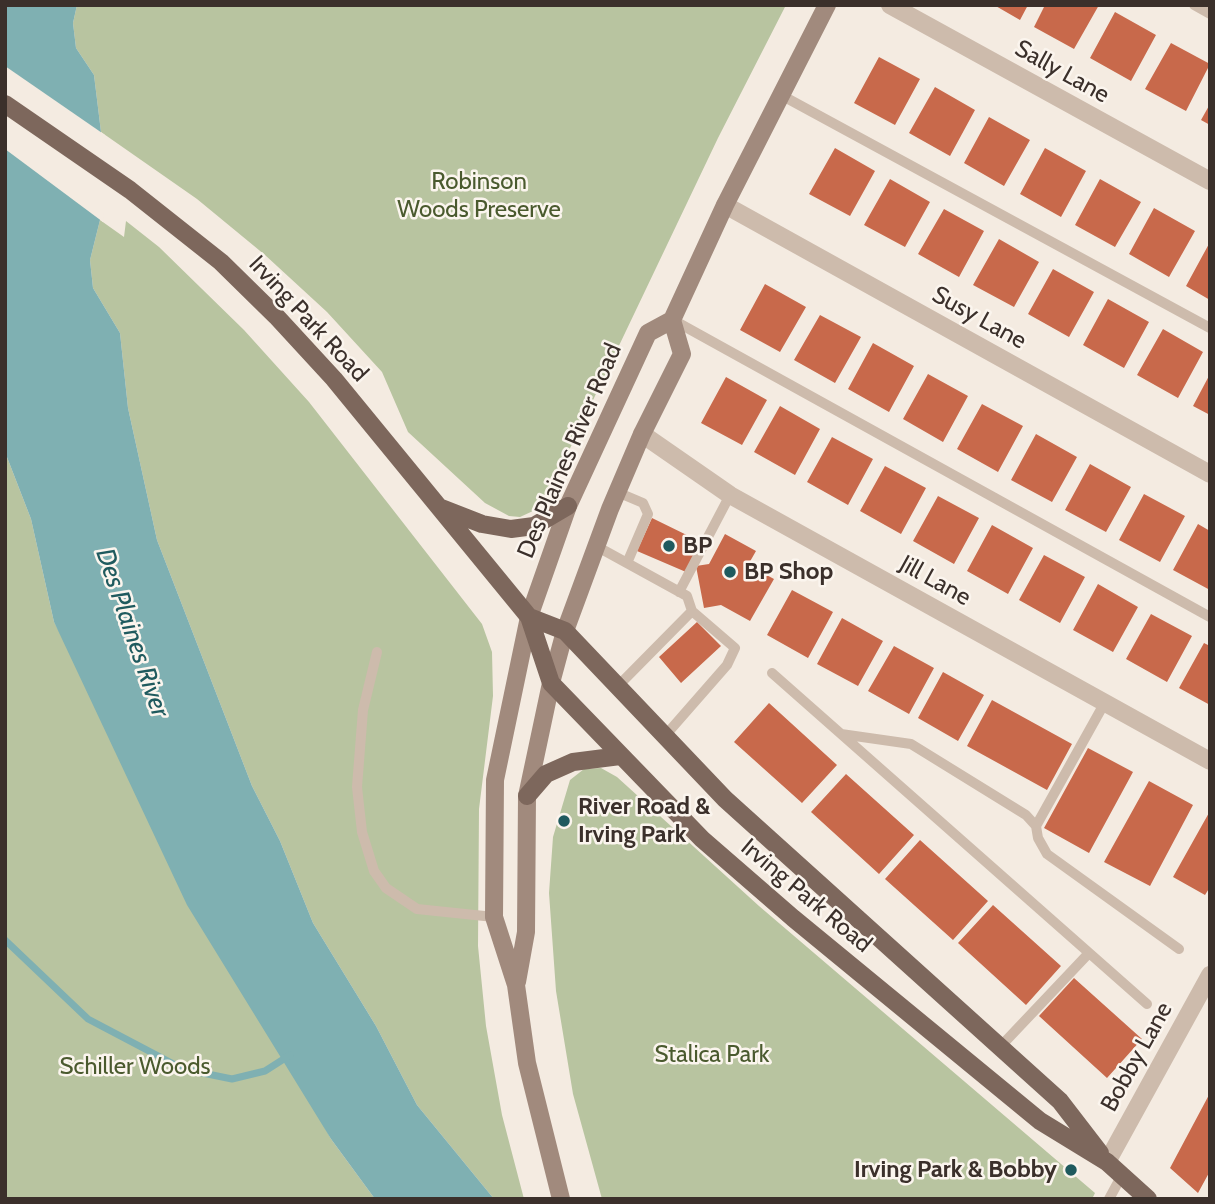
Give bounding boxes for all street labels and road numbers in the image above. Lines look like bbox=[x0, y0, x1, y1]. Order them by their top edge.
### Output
street label: Sally Lane bbox=[1010, 34, 1114, 110]
street label: Irving Park Road bbox=[242, 250, 374, 388]
street label: Susy Lane bbox=[927, 280, 1031, 356]
street label: Des Plaines River Road bbox=[512, 339, 628, 563]
street label: Jill Lane bbox=[894, 550, 976, 612]
street label: Irving Park Road bbox=[735, 833, 877, 959]
street label: Bobby Lane bbox=[1095, 997, 1179, 1117]

